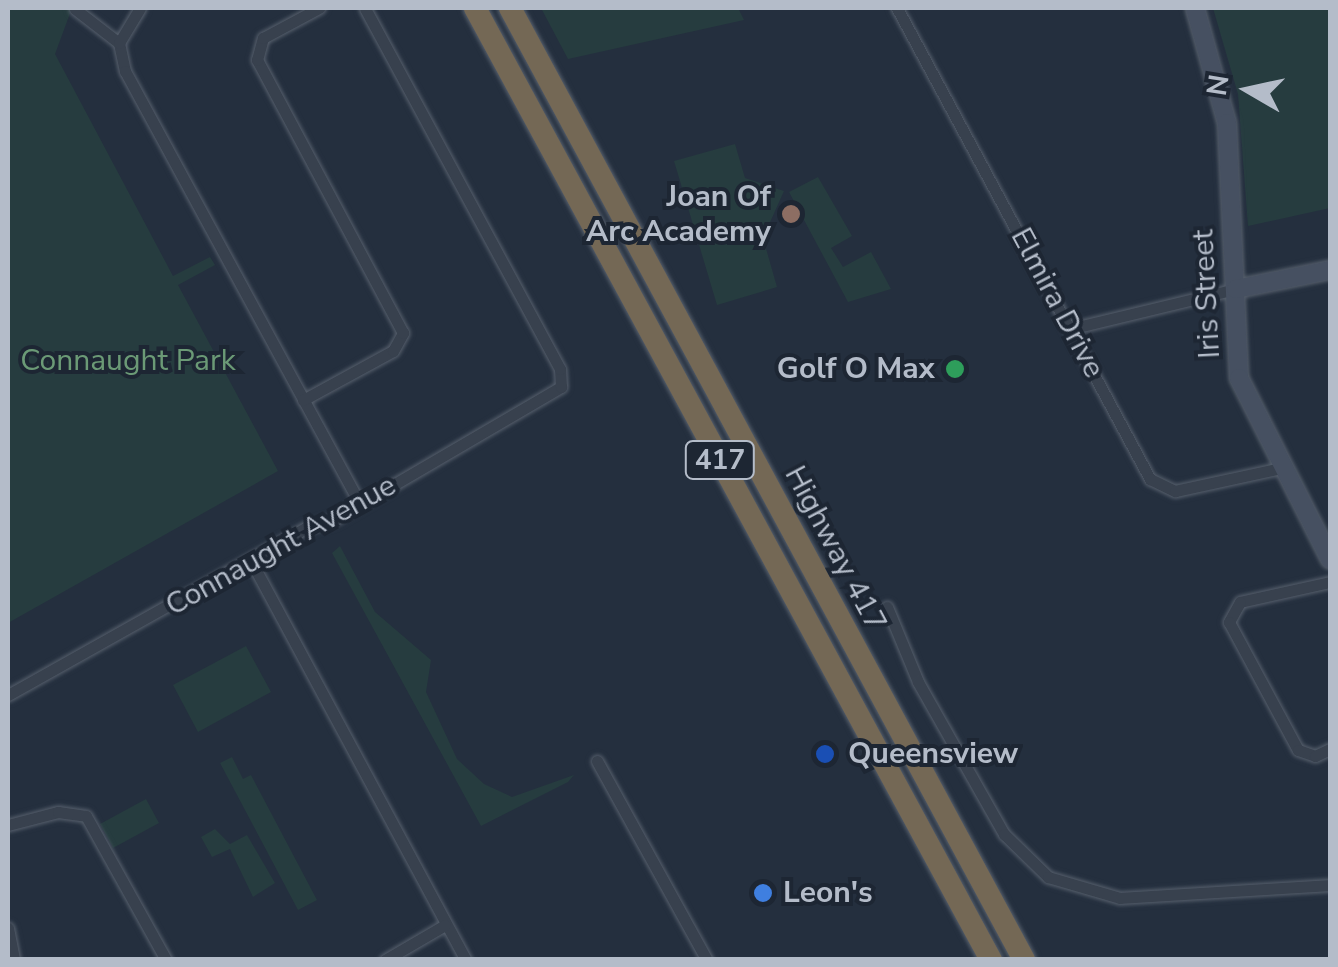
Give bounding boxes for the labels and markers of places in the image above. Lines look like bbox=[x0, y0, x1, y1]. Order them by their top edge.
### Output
place label: Joan Of Arc Academy bbox=[586, 179, 771, 250]
marker: Joan Of Arc Academy bbox=[780, 203, 802, 225]
place label: Golf O Max bbox=[777, 351, 935, 387]
marker: Golf O Max bbox=[944, 358, 966, 380]
place label: Queensview bbox=[848, 736, 1018, 772]
marker: Queensview bbox=[812, 741, 838, 767]
place label: Leon's bbox=[783, 875, 873, 911]
marker: Leon's bbox=[752, 882, 774, 904]

